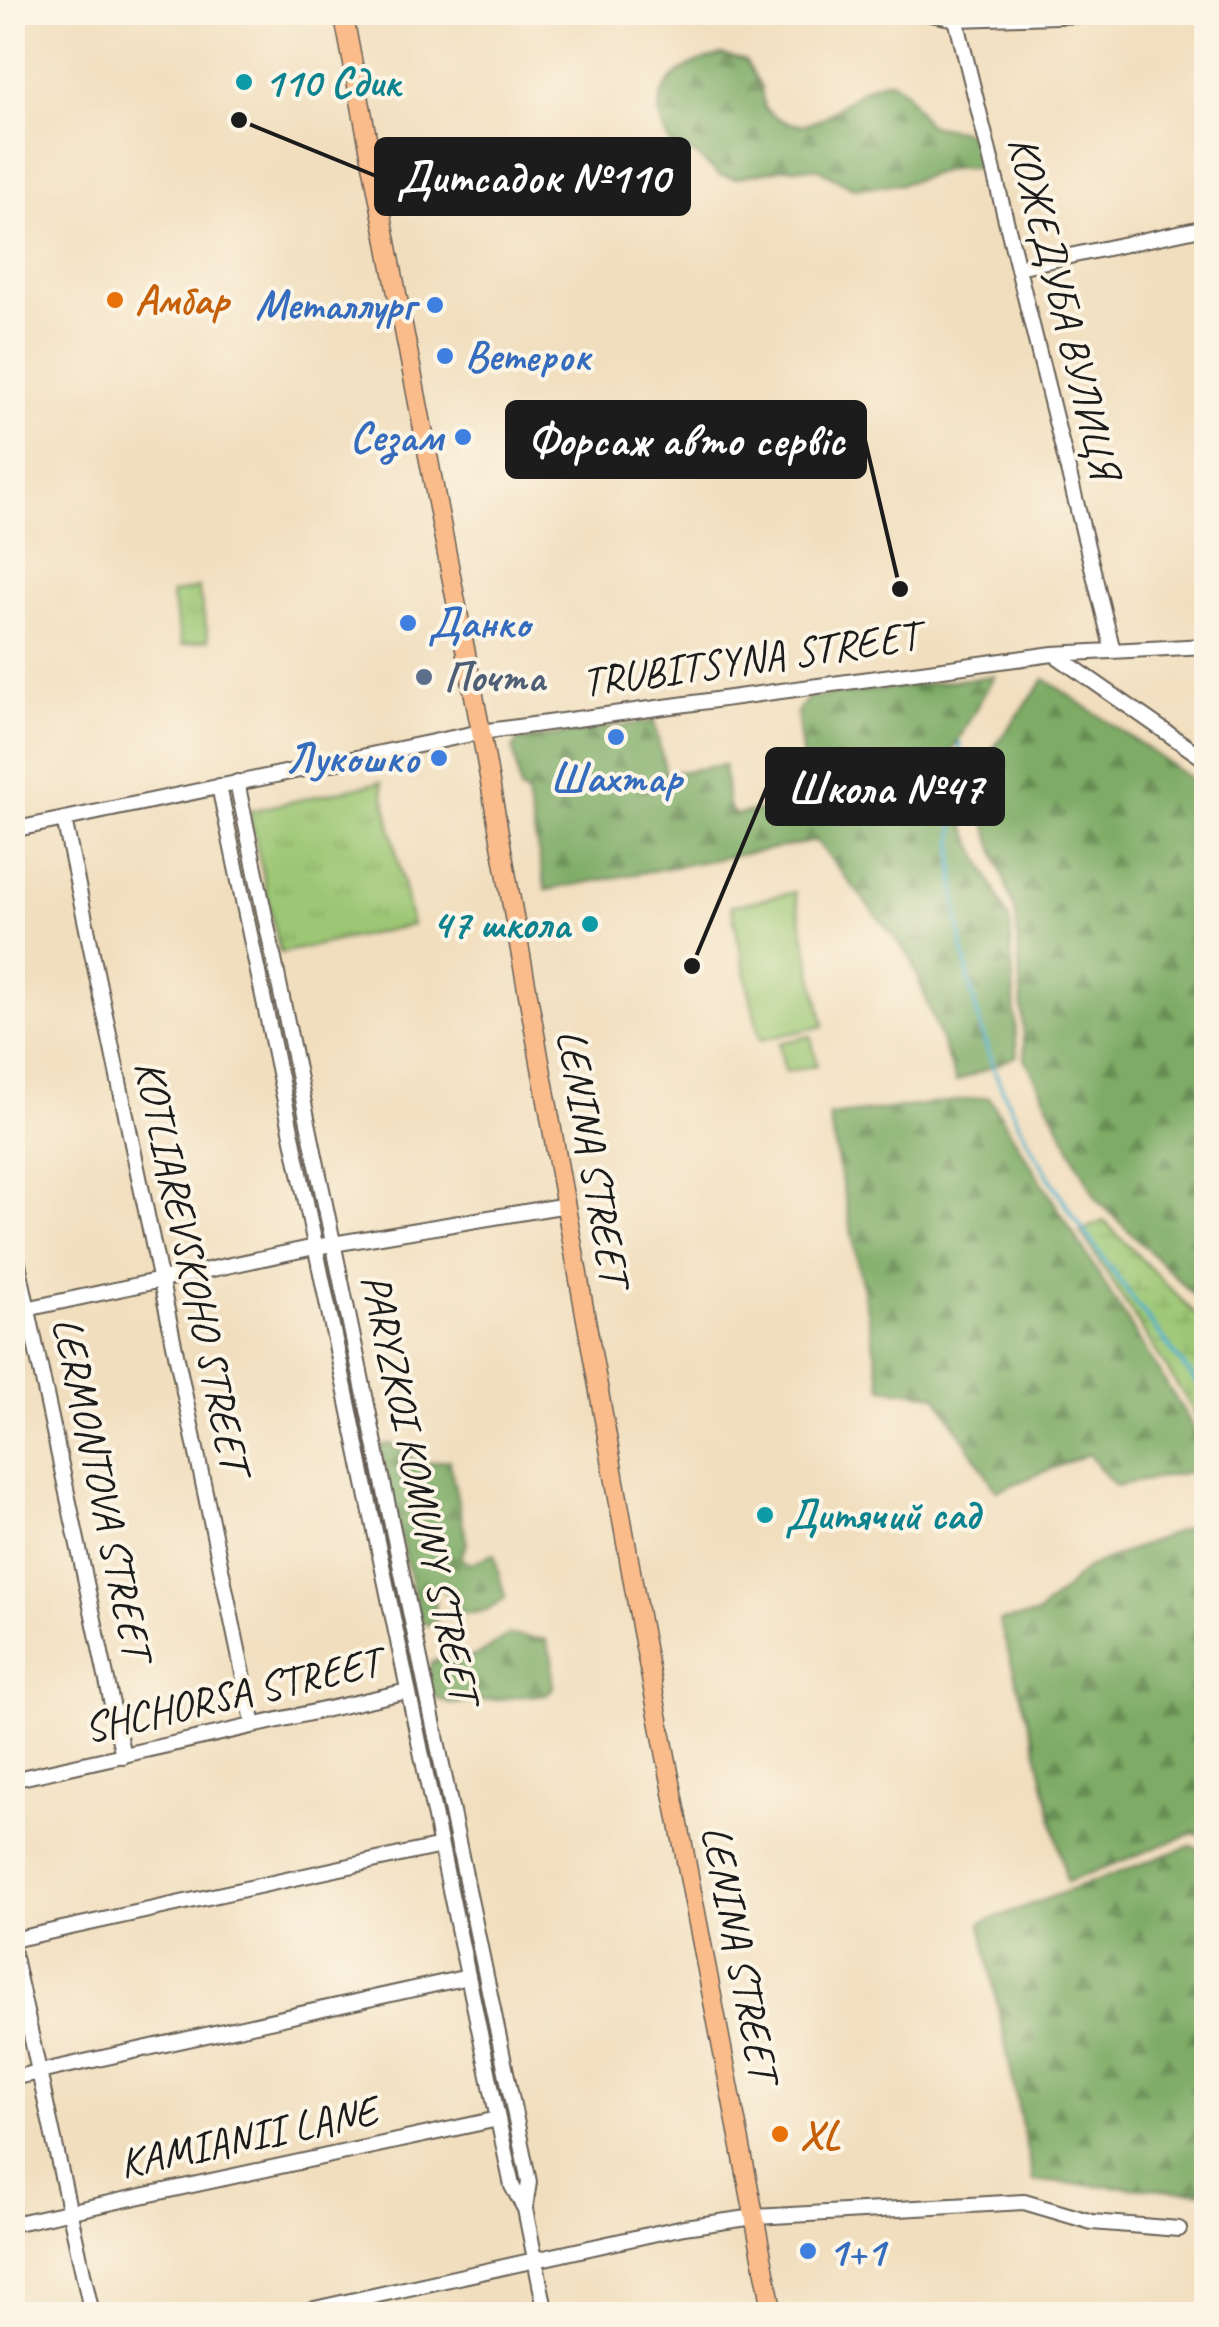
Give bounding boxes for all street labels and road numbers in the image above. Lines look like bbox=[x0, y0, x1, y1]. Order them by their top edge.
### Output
street label: КОЖЕДУБА ВУЛИЦЯ bbox=[996, 131, 1133, 489]
street label: TRUBITSYNA STREET bbox=[579, 608, 931, 709]
street label: LENINA STREET bbox=[544, 1025, 643, 1297]
street label: KOTLIAREVSKOHO STREET bbox=[123, 1056, 264, 1487]
street label: PARYZKOI KOMUNY STREET bbox=[349, 1269, 493, 1715]
street label: LERMONTOVA STREET bbox=[40, 1312, 166, 1672]
street label: SHCHORSA STREET bbox=[79, 1633, 394, 1755]
street label: LENINA STREET bbox=[689, 1821, 792, 2093]
street label: KAMIANII LANE bbox=[115, 2083, 386, 2190]

